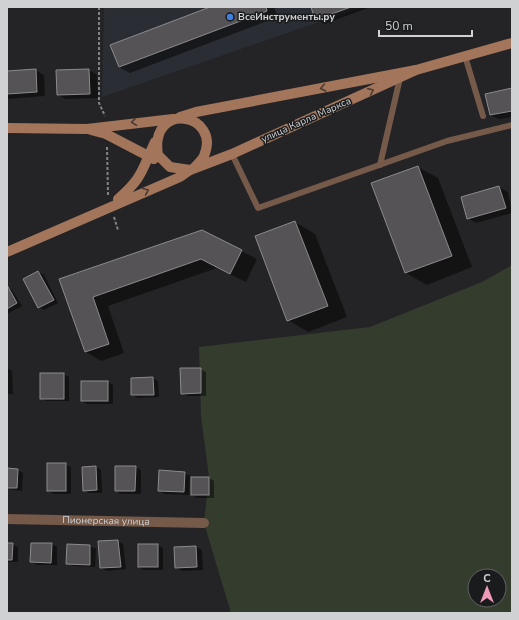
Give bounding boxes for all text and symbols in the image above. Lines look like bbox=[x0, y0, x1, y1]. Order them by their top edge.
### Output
place label: ВсеИнструменты.ру bbox=[238, 10, 335, 24]
marker: ВсеИнструменты.ру bbox=[225, 12, 235, 22]
scale bar bbox=[379, 12, 472, 38]
text: 50 m bbox=[385, 18, 413, 34]
one-way arrow bbox=[320, 83, 326, 91]
one-way arrow bbox=[367, 88, 374, 96]
street label: улица Карла Маркса bbox=[259, 94, 353, 146]
one-way arrow bbox=[131, 117, 138, 126]
one-way arrow bbox=[143, 187, 150, 195]
street label: Пионерская улица bbox=[62, 513, 150, 529]
north arrow bbox=[467, 568, 507, 608]
text: С bbox=[483, 571, 491, 586]

